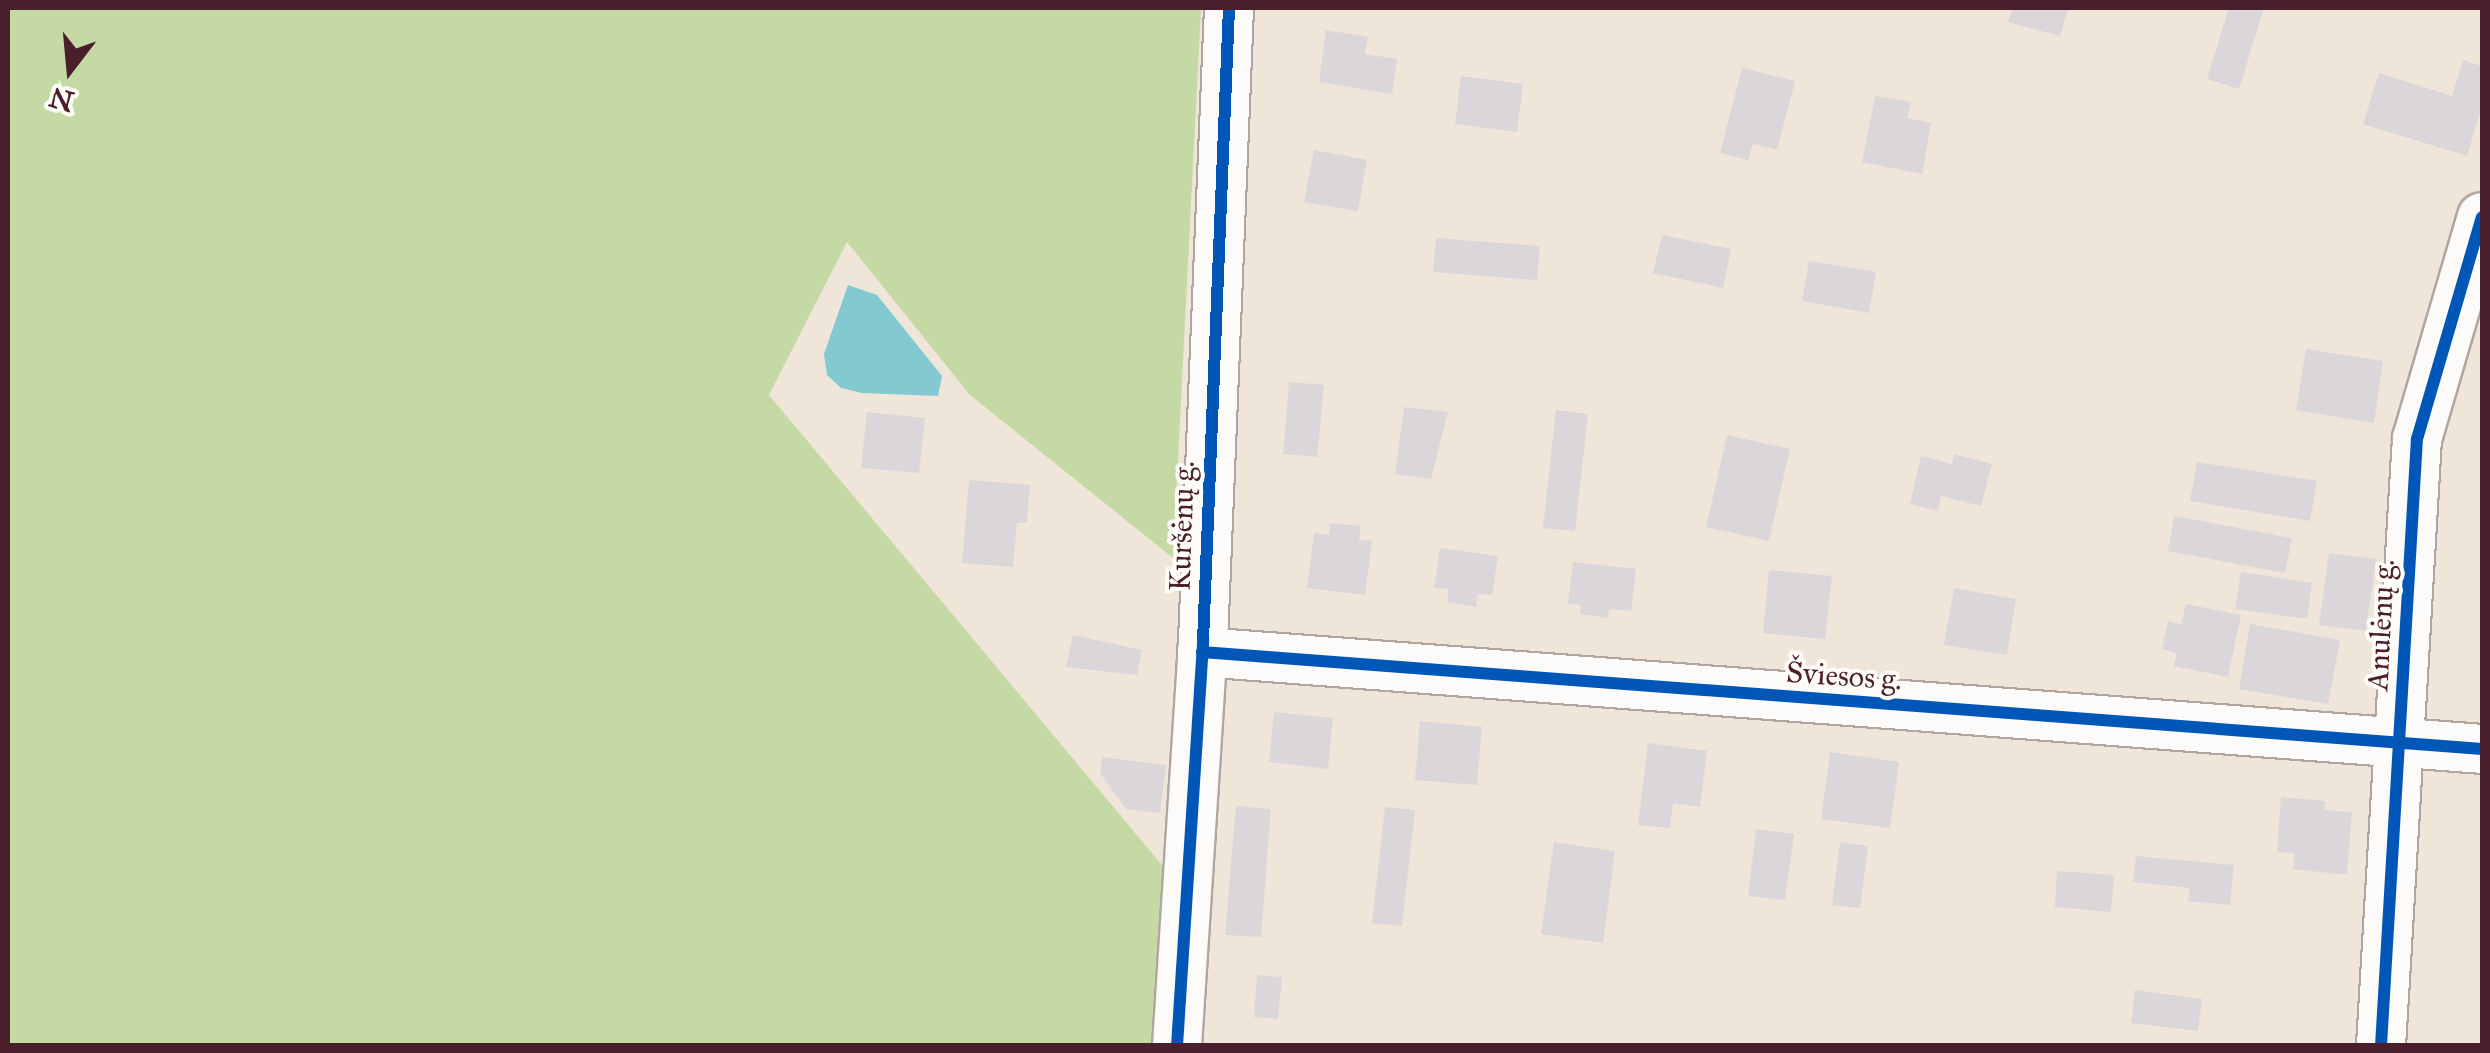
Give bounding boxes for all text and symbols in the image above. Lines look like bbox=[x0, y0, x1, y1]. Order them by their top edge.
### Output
north arrow bbox=[20, 20, 120, 120]
text: N bbox=[45, 79, 78, 119]
street label: Kuršėnų g. bbox=[1162, 460, 1202, 592]
street label: Anulėnų g. bbox=[2360, 558, 2402, 692]
street label: Šviesos g. bbox=[1785, 654, 1903, 698]

